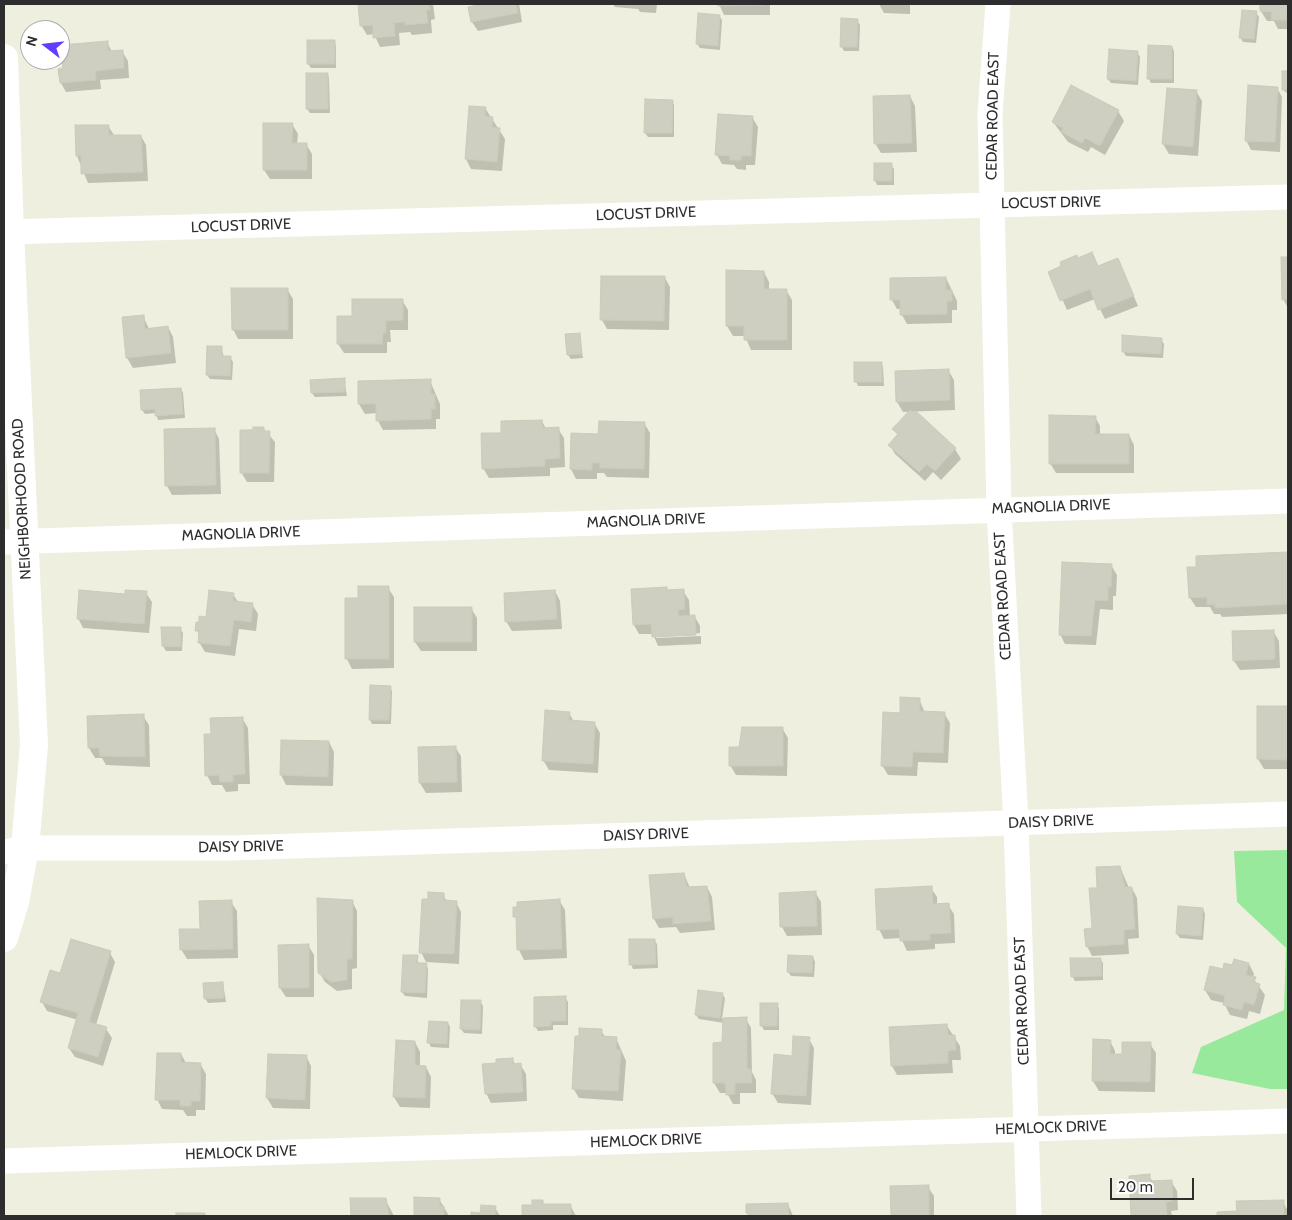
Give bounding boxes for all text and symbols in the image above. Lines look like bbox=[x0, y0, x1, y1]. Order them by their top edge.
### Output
north arrow bbox=[20, 20, 70, 70]
text: N bbox=[22, 34, 42, 48]
street label: CEDAR ROAD EAST bbox=[983, 52, 1003, 180]
street label: LOCUST DRIVE bbox=[1001, 193, 1101, 213]
street label: LOCUST DRIVE bbox=[596, 203, 696, 225]
street label: LOCUST DRIVE bbox=[191, 215, 291, 237]
street label: NEIGHBORHOOD ROAD bbox=[9, 418, 35, 580]
street label: MAGNOLIA DRIVE bbox=[991, 496, 1111, 518]
street label: MAGNOLIA DRIVE bbox=[586, 510, 706, 532]
street label: MAGNOLIA DRIVE bbox=[181, 523, 301, 545]
street label: CEDAR ROAD EAST bbox=[991, 532, 1015, 660]
street label: DAISY DRIVE bbox=[1008, 812, 1094, 832]
street label: DAISY DRIVE bbox=[603, 825, 689, 845]
street label: DAISY DRIVE bbox=[198, 837, 284, 857]
street label: CEDAR ROAD EAST bbox=[1011, 937, 1033, 1065]
street label: HEMLOCK DRIVE bbox=[995, 1117, 1107, 1139]
street label: HEMLOCK DRIVE bbox=[590, 1130, 702, 1152]
street label: HEMLOCK DRIVE bbox=[185, 1142, 297, 1164]
scale bar bbox=[1112, 1168, 1196, 1200]
text: 20 m bbox=[1118, 1178, 1153, 1196]

